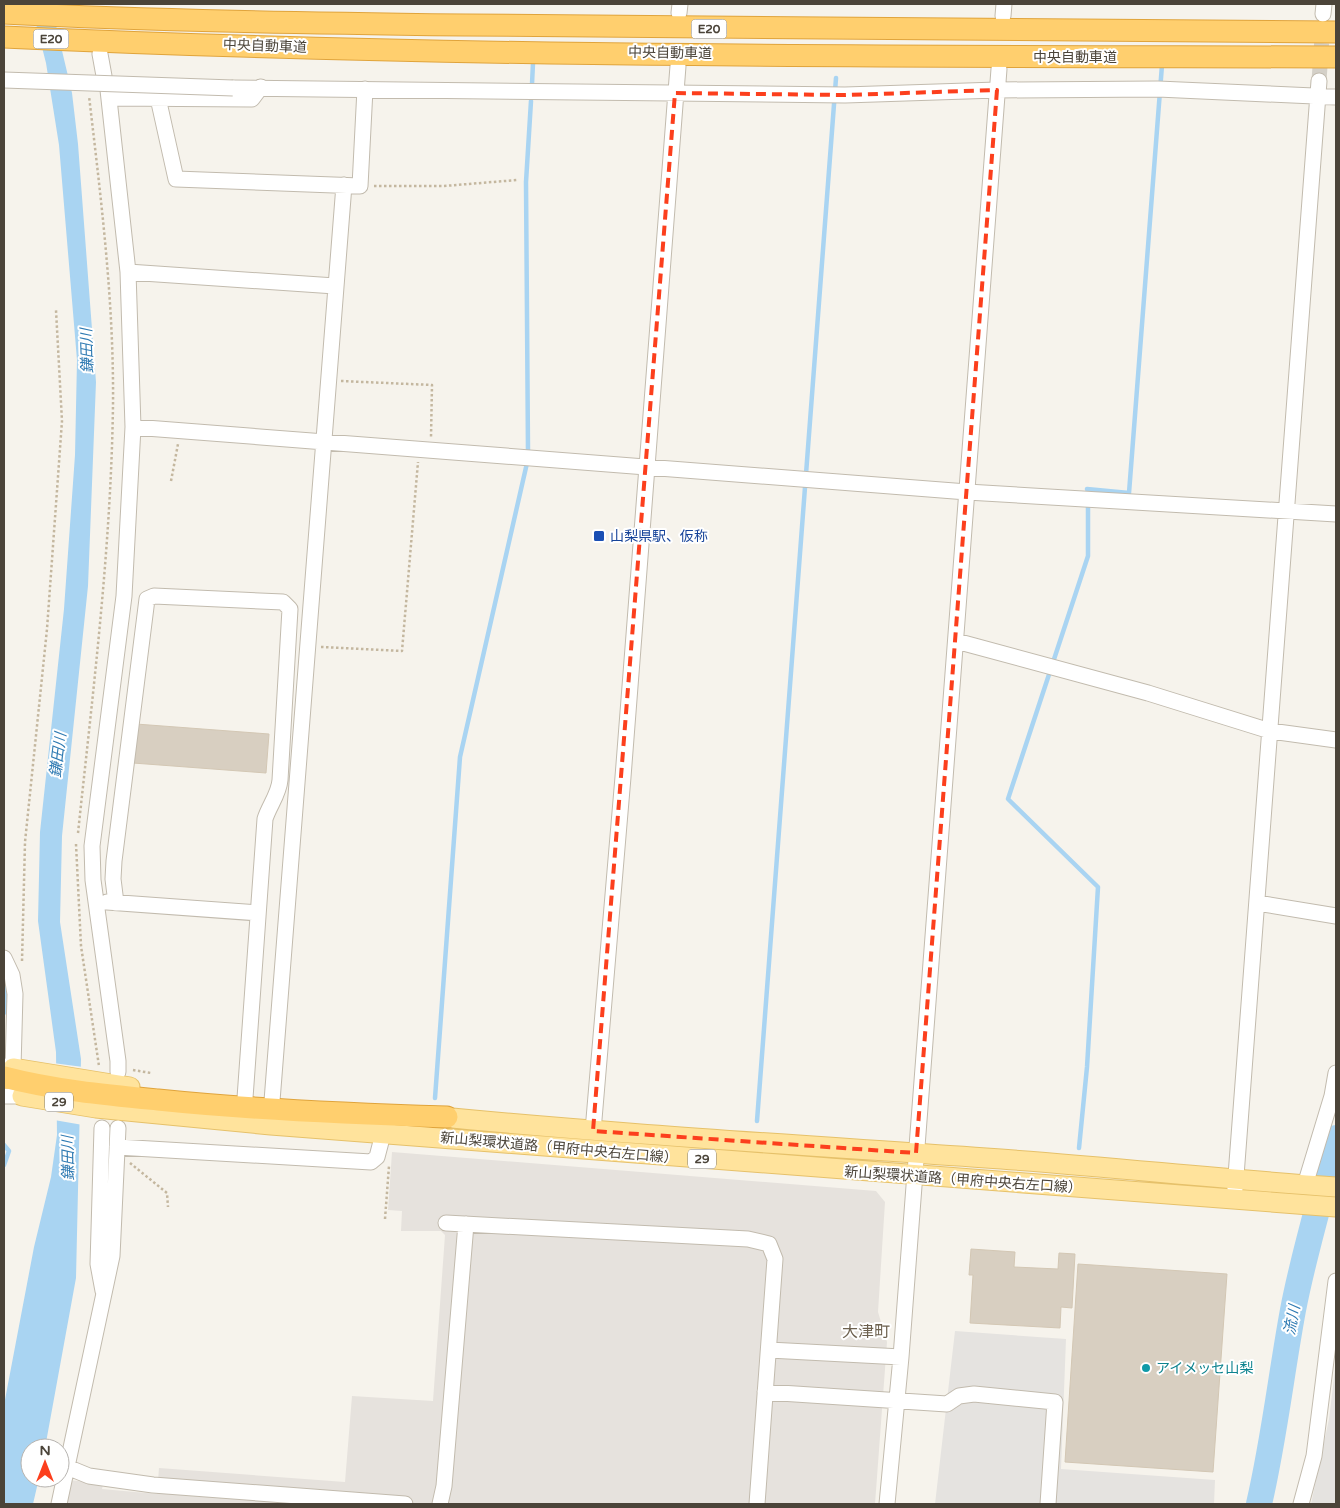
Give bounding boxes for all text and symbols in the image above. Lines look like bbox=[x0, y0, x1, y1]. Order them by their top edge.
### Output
road number: E20 bbox=[692, 20, 726, 38]
road number: E20 bbox=[34, 30, 68, 48]
street label: 中央自動車道 bbox=[223, 36, 307, 56]
street label: 中央自動車道 bbox=[628, 44, 712, 62]
street label: 中央自動車道 bbox=[1033, 49, 1117, 66]
water label: 鎌田川 bbox=[77, 326, 97, 374]
place label: 山梨県駅、仮称 bbox=[610, 528, 708, 545]
marker: 山梨県駅、仮称 bbox=[592, 529, 606, 543]
water label: 鎌田川 bbox=[46, 730, 70, 778]
road number: 29 bbox=[45, 1092, 73, 1112]
street label: 新山梨環状道路（甲府中央右左口線） bbox=[440, 1129, 678, 1167]
water label: 鎌田川 bbox=[59, 1133, 77, 1181]
road number: 29 bbox=[688, 1150, 716, 1168]
street label: 新山梨環状道路（甲府中央右左口線） bbox=[844, 1163, 1082, 1197]
water label: 流川 bbox=[1281, 1302, 1304, 1336]
district label: 大津町 bbox=[842, 1322, 890, 1342]
place label: アイメッセ山梨 bbox=[1156, 1360, 1253, 1377]
marker: アイメッセ山梨 bbox=[1140, 1362, 1152, 1374]
north arrow bbox=[20, 1438, 70, 1488]
text: N bbox=[39, 1442, 51, 1459]

